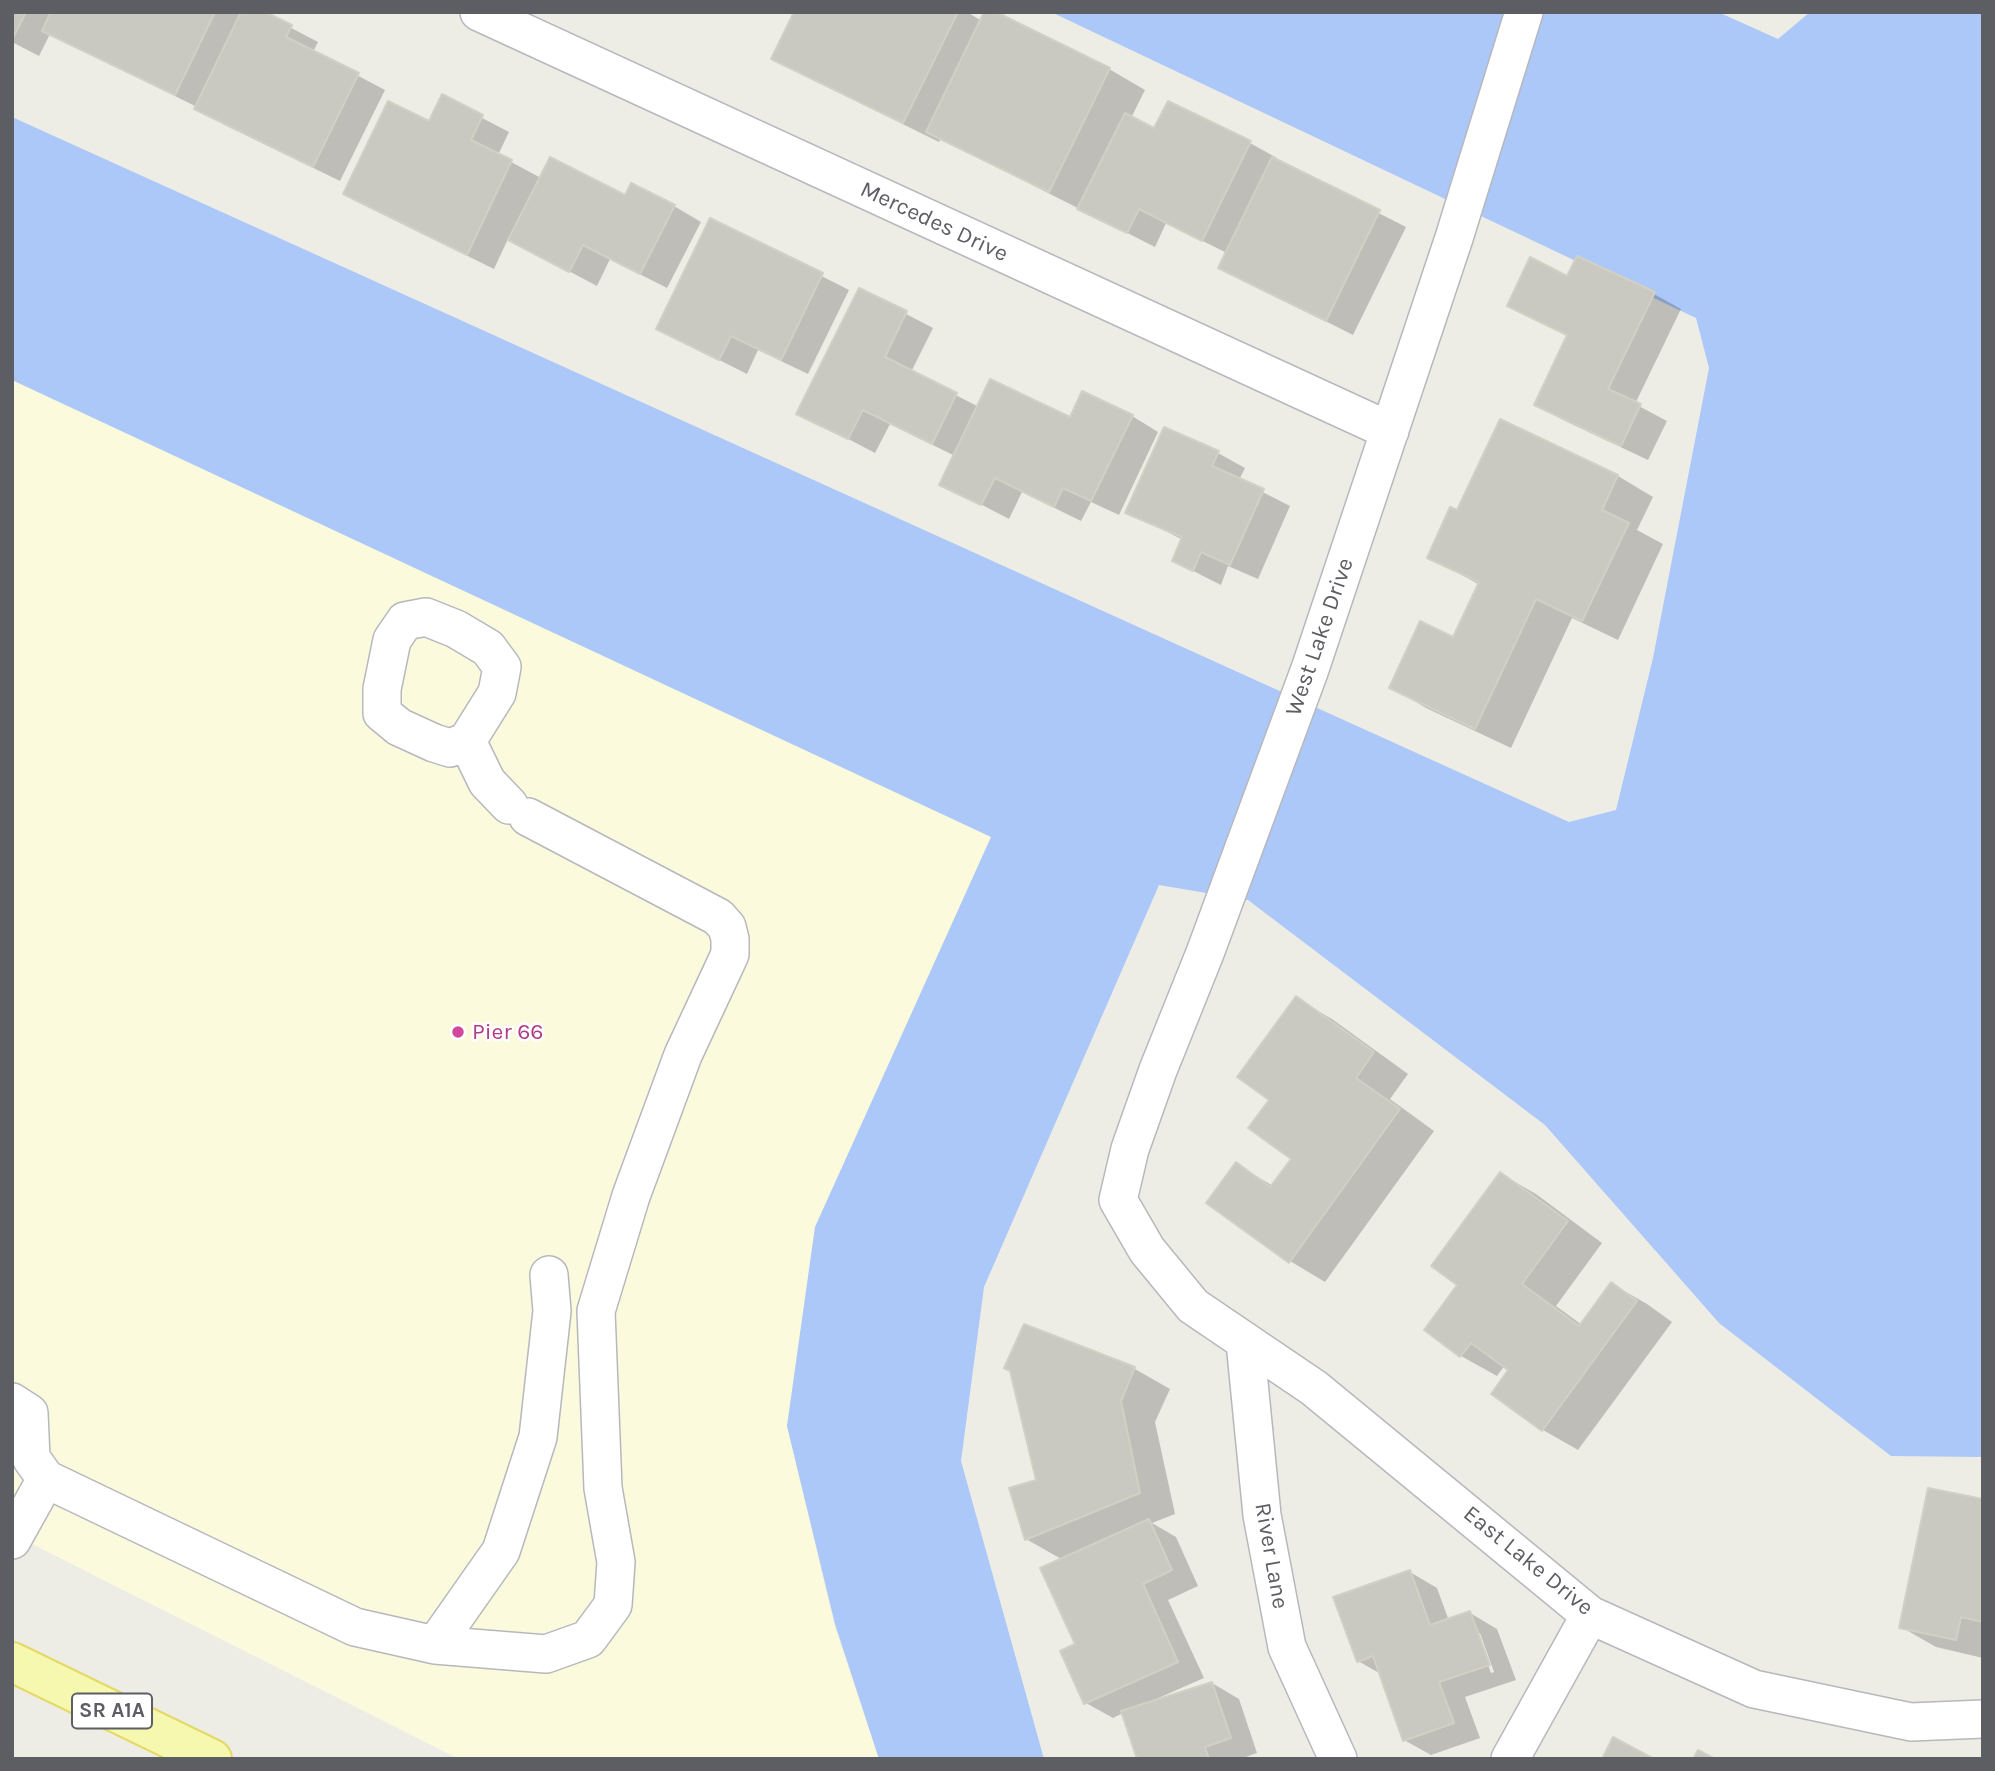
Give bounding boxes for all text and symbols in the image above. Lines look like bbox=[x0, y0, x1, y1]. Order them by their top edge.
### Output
street label: Mercedes Drive bbox=[856, 176, 1012, 268]
street label: West Lake Drive bbox=[1280, 554, 1360, 720]
place label: Pier 66 bbox=[472, 1018, 544, 1046]
marker: Pier 66 bbox=[450, 1024, 466, 1040]
street label: East Lake Drive bbox=[1457, 1500, 1599, 1622]
street label: River Lane bbox=[1248, 1501, 1294, 1611]
road number: SR A1A bbox=[72, 1694, 152, 1728]

